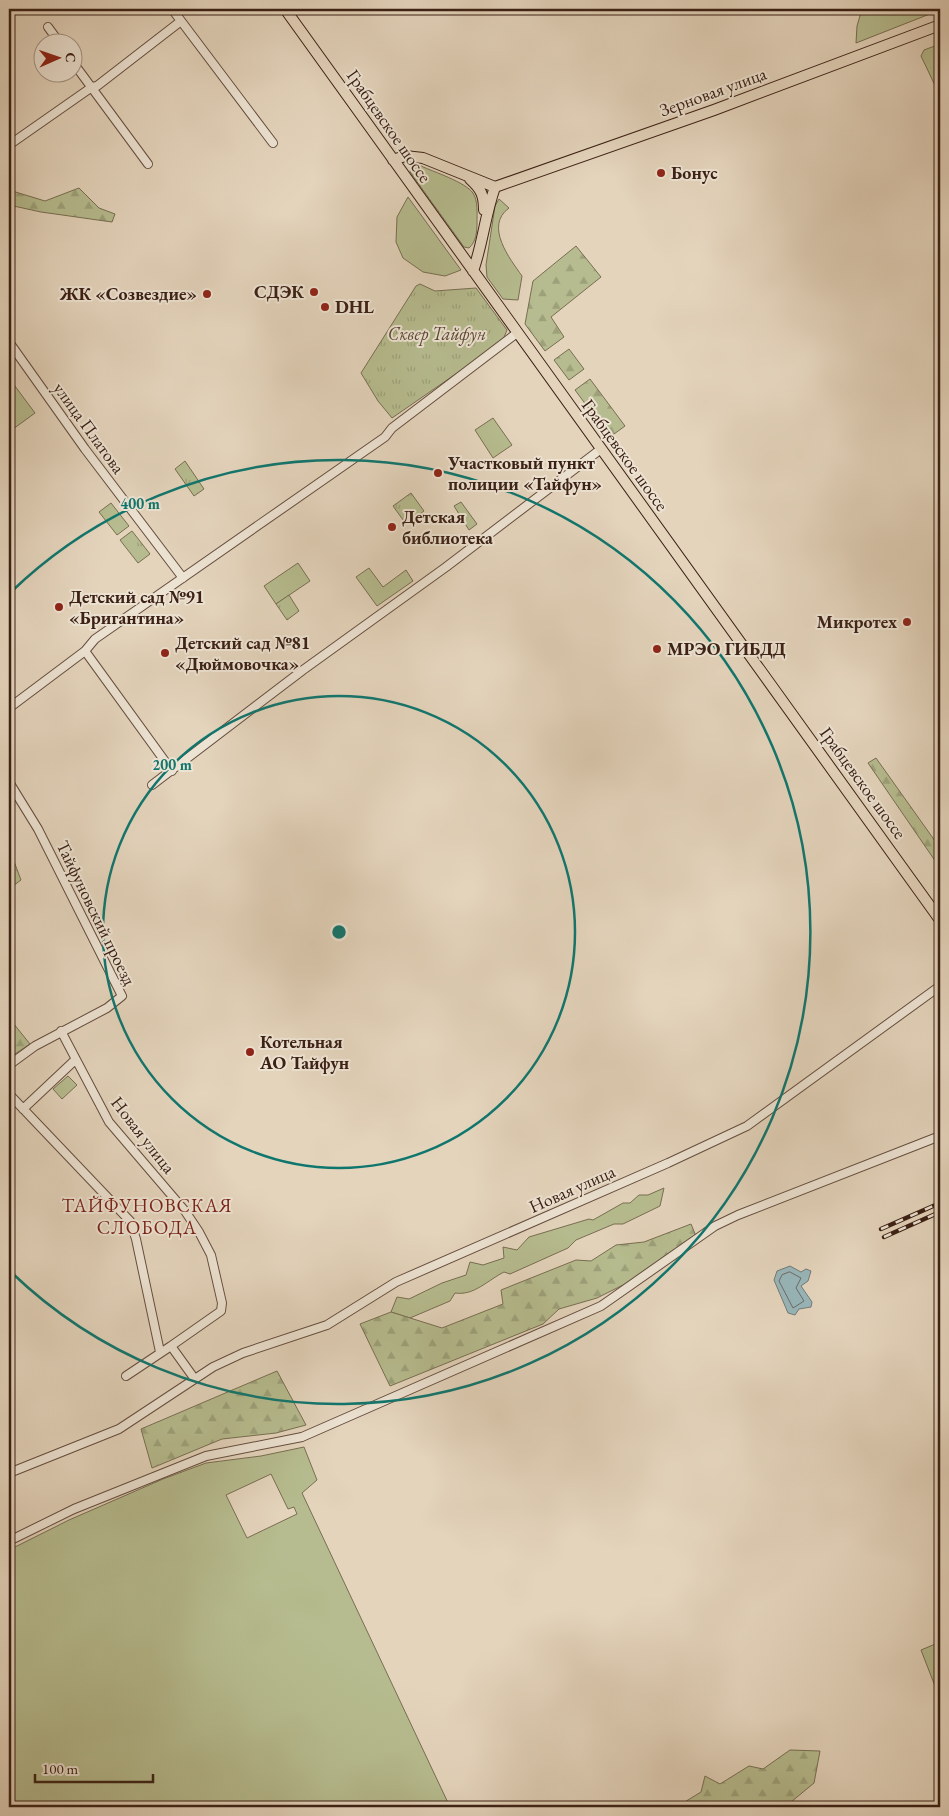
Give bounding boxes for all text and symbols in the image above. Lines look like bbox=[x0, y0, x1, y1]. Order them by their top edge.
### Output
north arrow bbox=[32, 32, 82, 82]
text: С bbox=[62, 52, 80, 63]
street label: Зерновая улица bbox=[656, 61, 770, 122]
street label: Грабцевское шоссе bbox=[342, 65, 437, 187]
place label: Бонус bbox=[671, 161, 718, 184]
marker: Бонус bbox=[655, 167, 667, 179]
place label: СДЭК bbox=[254, 280, 304, 303]
place label: ЖК «Созвездие» bbox=[59, 282, 197, 305]
marker: СДЭК bbox=[308, 286, 320, 298]
marker: ЖК «Созвездие» bbox=[201, 288, 213, 300]
place label: DHL bbox=[335, 295, 374, 318]
marker: DHL bbox=[319, 301, 331, 313]
park label: Сквер Тайфун bbox=[388, 322, 486, 346]
street label: улица Платова bbox=[49, 377, 131, 479]
street label: Грабцевское шоссе bbox=[577, 394, 674, 515]
place label: Участковый пункт полиции «Тайфун» bbox=[447, 451, 602, 495]
marker: Участковый пункт полиции «Тайфун» bbox=[432, 467, 444, 479]
text: 400 m bbox=[120, 494, 160, 513]
place label: Детская библиотека bbox=[402, 505, 493, 549]
marker: Детская библиотека bbox=[386, 521, 398, 533]
place label: Детский сад №91 «Бригантина» bbox=[69, 585, 204, 629]
marker: Детский сад №91 «Бригантина» bbox=[53, 601, 65, 613]
place label: Микротех bbox=[817, 610, 897, 633]
marker: Микротех bbox=[901, 616, 913, 628]
place label: Детский сад №81 «Дюймовочка» bbox=[175, 631, 310, 675]
place label: МРЭО ГИБДД bbox=[667, 637, 786, 660]
marker: МРЭО ГИБДД bbox=[651, 643, 663, 655]
marker: Детский сад №81 «Дюймовочка» bbox=[159, 647, 171, 659]
street label: Грабцевское шоссе bbox=[815, 722, 912, 843]
text: 200 m bbox=[152, 755, 192, 774]
street label: Тайфуновский проезд bbox=[51, 837, 141, 989]
centre of rings bbox=[330, 923, 348, 941]
place label: Котельная АО Тайфун bbox=[259, 1030, 350, 1074]
marker: Котельная АО Тайфун bbox=[244, 1046, 256, 1058]
street label: Новая улица bbox=[106, 1091, 181, 1179]
street label: Новая улица bbox=[525, 1159, 619, 1218]
district label: ТАЙФУНОВСКАЯ СЛОБОДА bbox=[61, 1193, 233, 1240]
scale bar bbox=[35, 1751, 152, 1783]
text: 100 m bbox=[42, 1759, 79, 1778]

